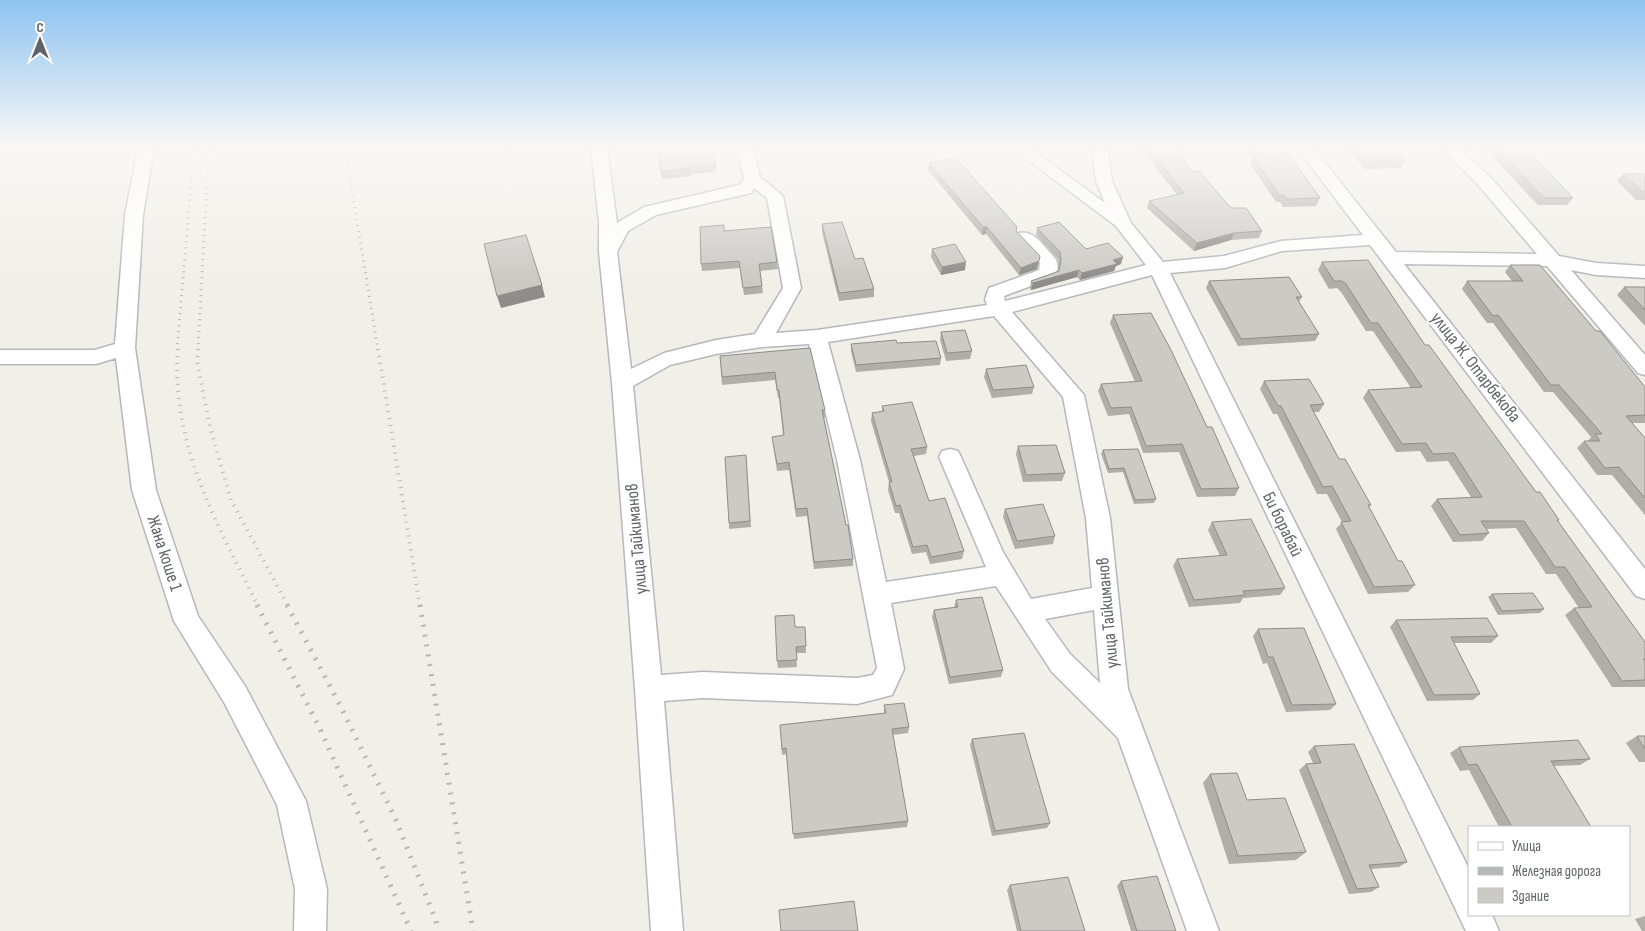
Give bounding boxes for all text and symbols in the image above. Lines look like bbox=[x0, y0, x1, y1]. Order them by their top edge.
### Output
north arrow bbox=[15, 15, 65, 65]
text: С bbox=[36, 19, 44, 36]
street label: улица Ж. Отарбекова bbox=[1426, 308, 1525, 427]
street label: улица Тайкиманов bbox=[621, 483, 652, 595]
street label: Би борабай bbox=[1258, 488, 1307, 560]
street label: Жана коше 1 bbox=[143, 513, 187, 594]
street label: улица Тайкиманов bbox=[1092, 557, 1123, 669]
legend bbox=[1468, 826, 1630, 916]
text: Улица bbox=[1512, 837, 1541, 856]
text: Железная дорога bbox=[1512, 862, 1601, 881]
text: Здание bbox=[1512, 887, 1549, 906]

